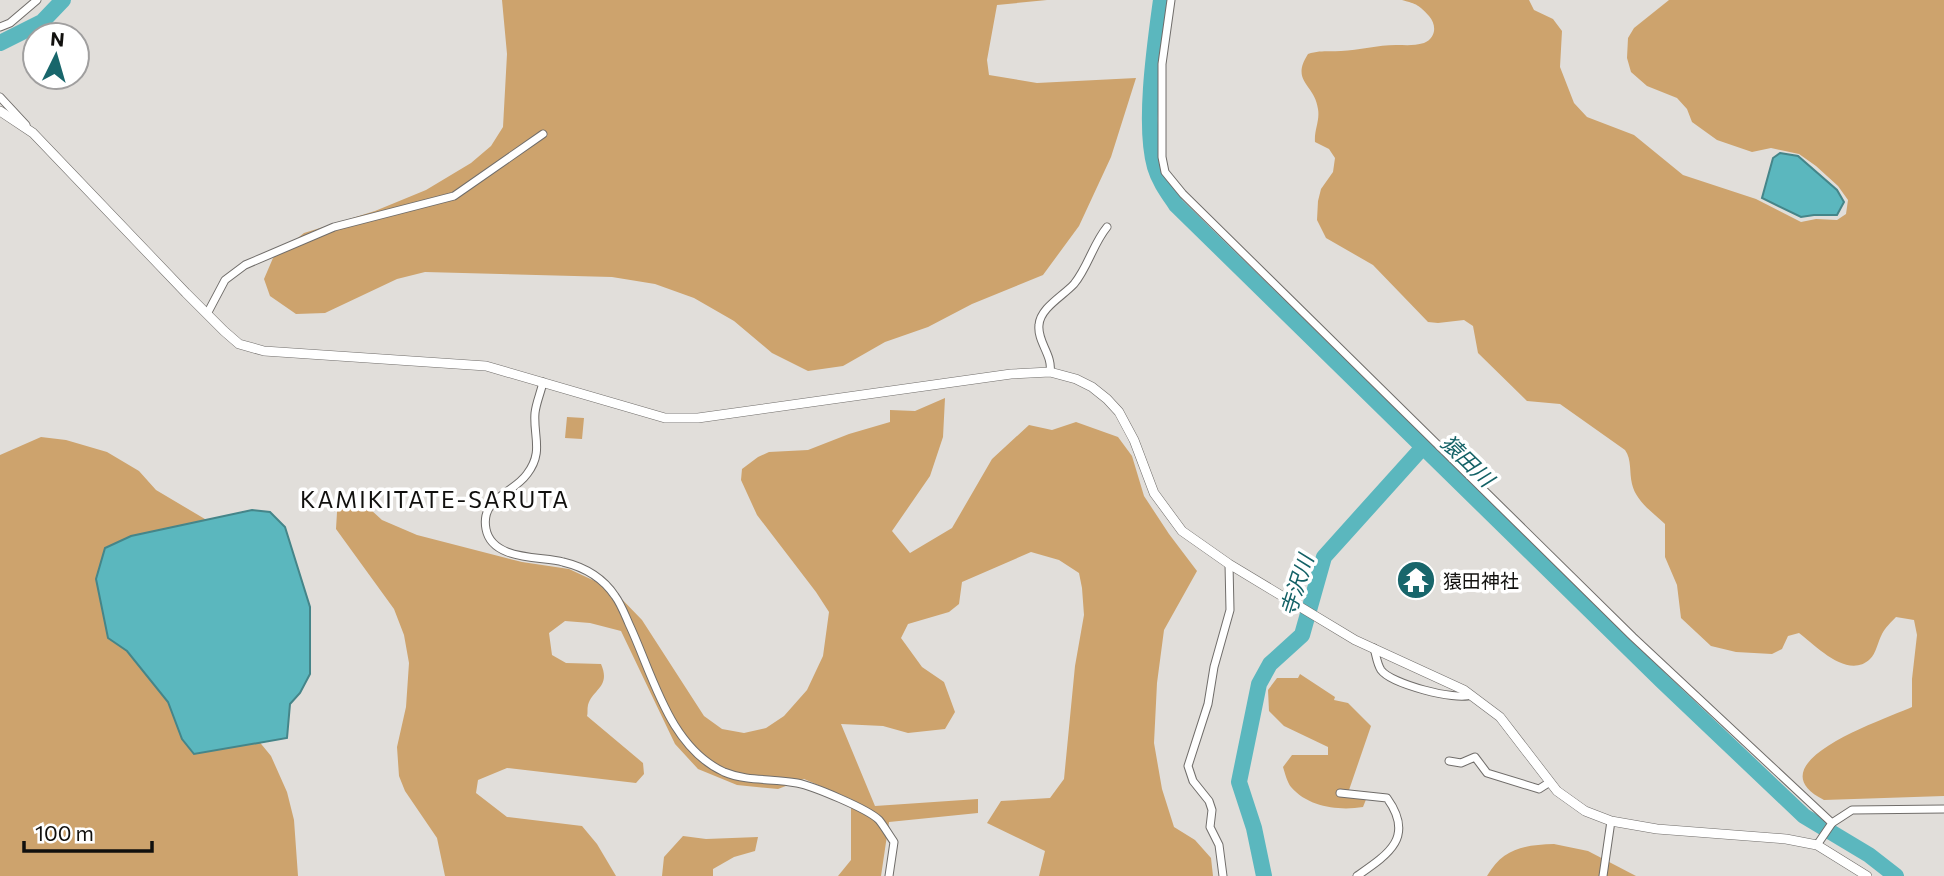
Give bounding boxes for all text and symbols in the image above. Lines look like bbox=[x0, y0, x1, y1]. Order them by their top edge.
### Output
north arrow bbox=[21, 21, 91, 91]
text: N bbox=[49, 26, 66, 51]
water label: 猿田川 bbox=[1437, 429, 1501, 492]
district label: KAMIKITATE-SARUTA bbox=[300, 485, 570, 513]
water label: 寺沢川 bbox=[1274, 549, 1318, 619]
temple icon: 猿田神社 bbox=[1395, 559, 1437, 601]
place label: 猿田神社 bbox=[1443, 569, 1519, 592]
scale bar bbox=[24, 810, 152, 854]
text: 100 m bbox=[35, 820, 94, 845]

